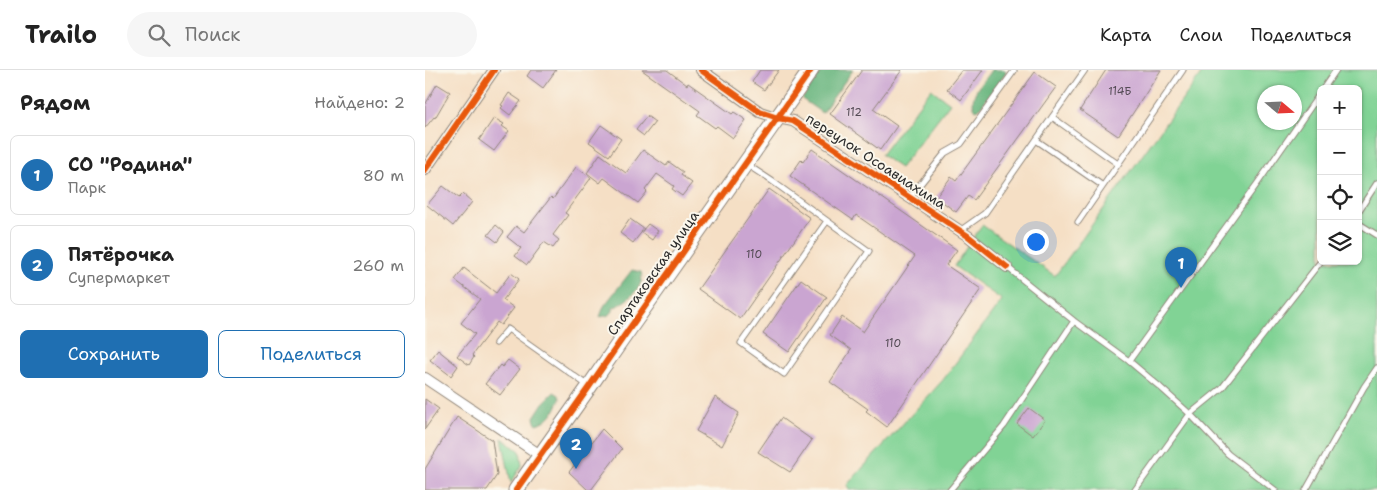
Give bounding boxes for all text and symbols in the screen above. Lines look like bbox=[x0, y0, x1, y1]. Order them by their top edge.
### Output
search box bbox=[127, 12, 477, 57]
text: Trailo bbox=[25, 19, 97, 51]
icon: search bbox=[145, 21, 173, 49]
text: Поиск bbox=[185, 22, 240, 47]
text: Карта bbox=[1100, 23, 1151, 47]
text: Слои bbox=[1179, 23, 1223, 47]
text: Поделиться bbox=[1251, 23, 1352, 47]
house number: 114Б bbox=[1108, 84, 1132, 99]
north arrow bbox=[1257, 85, 1302, 130]
map controls bbox=[1317, 85, 1362, 265]
button: + bbox=[1317, 85, 1362, 130]
text: Рядом bbox=[20, 89, 90, 117]
text: Найдено: 2 bbox=[314, 92, 405, 113]
house number: 112 bbox=[846, 105, 862, 120]
street label: переулок Осоавиахима bbox=[803, 109, 950, 213]
button: − bbox=[1317, 130, 1362, 175]
text: СО "Родина" bbox=[68, 152, 192, 177]
text: 1 bbox=[33, 165, 41, 186]
text: 80 m bbox=[363, 165, 404, 186]
button: locate bbox=[1317, 175, 1362, 220]
text: Парк bbox=[68, 177, 106, 198]
street label: Спартаковская улица bbox=[603, 207, 703, 339]
button: layers bbox=[1317, 220, 1362, 265]
your location bbox=[1023, 229, 1049, 255]
text: Пятёрочка bbox=[68, 242, 174, 267]
house number: 110 bbox=[746, 247, 762, 262]
pin: 1 bbox=[1165, 247, 1197, 288]
text: 2 bbox=[31, 255, 43, 276]
text: 260 m bbox=[352, 255, 404, 276]
text: Супермаркет bbox=[68, 267, 170, 288]
button: Сохранить bbox=[20, 330, 208, 378]
button: Поделиться bbox=[218, 330, 405, 378]
house number: 110 bbox=[885, 336, 901, 351]
pin: 2 bbox=[560, 428, 592, 469]

